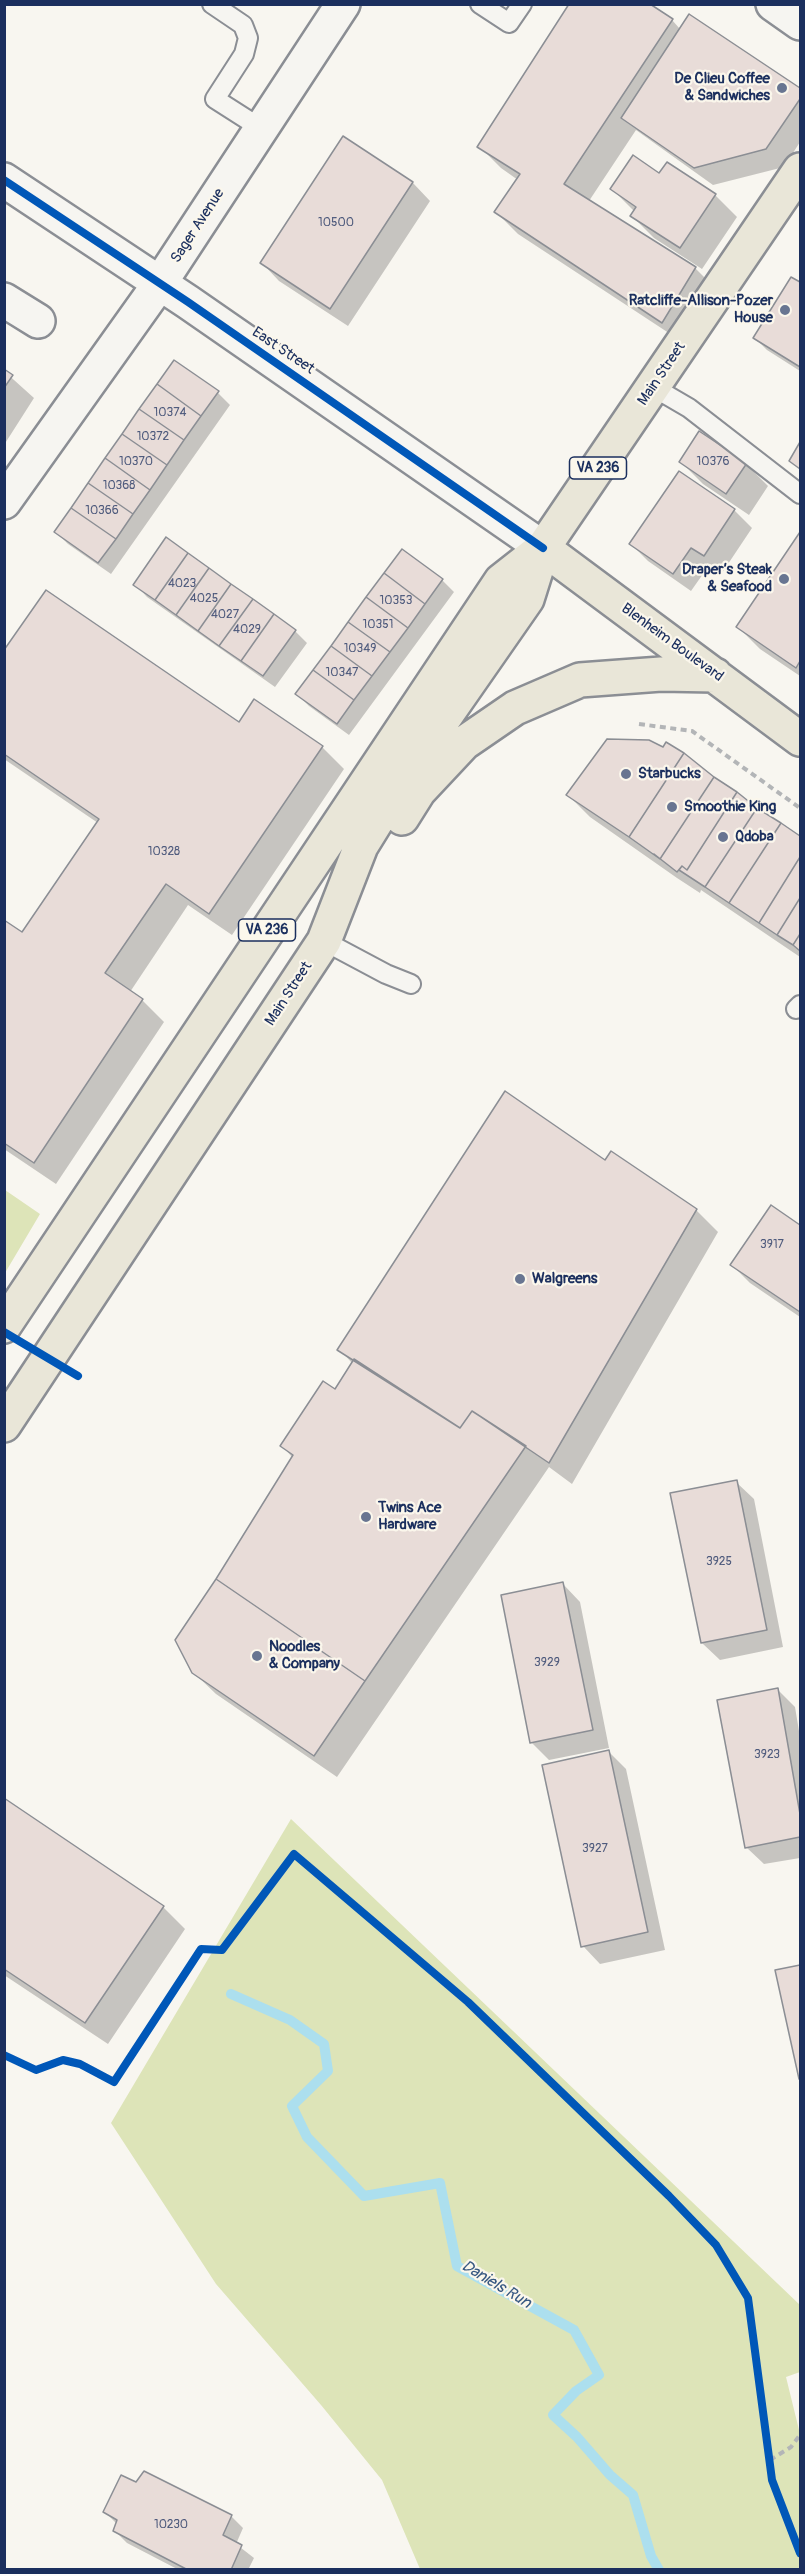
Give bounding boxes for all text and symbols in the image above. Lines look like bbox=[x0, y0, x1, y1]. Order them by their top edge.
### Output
place label: De Clieu Coffee & Sandwiches bbox=[674, 70, 770, 105]
marker: De Clieu Coffee & Sandwiches bbox=[775, 81, 789, 95]
street label: Sager Avenue bbox=[167, 185, 229, 267]
house number: 10500 bbox=[318, 216, 354, 230]
place label: Ratcliffe-Allison-Pozer House bbox=[629, 292, 773, 327]
marker: Ratcliffe-Allison-Pozer House bbox=[778, 303, 792, 317]
street label: East Street bbox=[248, 324, 318, 378]
street label: Main Street bbox=[634, 339, 690, 409]
house number: 10374 bbox=[154, 406, 186, 420]
house number: 10372 bbox=[137, 430, 169, 444]
house number: 10370 bbox=[119, 455, 153, 469]
house number: 10376 bbox=[697, 455, 729, 469]
road number: VA 236 bbox=[570, 457, 626, 479]
house number: 10368 bbox=[103, 479, 135, 493]
house number: 10366 bbox=[85, 504, 119, 518]
place label: Draper’s Steak & Seafood bbox=[682, 561, 772, 596]
marker: Draper’s Steak & Seafood bbox=[777, 572, 791, 586]
house number: 4023 bbox=[168, 577, 196, 591]
house number: 4025 bbox=[190, 592, 218, 606]
house number: 10353 bbox=[380, 594, 412, 608]
street label: Blenheim Boulevard bbox=[617, 600, 727, 686]
house number: 4027 bbox=[211, 608, 239, 622]
house number: 10351 bbox=[363, 618, 393, 632]
house number: 4029 bbox=[233, 623, 261, 637]
house number: 10349 bbox=[344, 642, 376, 656]
house number: 10347 bbox=[326, 666, 358, 680]
place label: Starbucks bbox=[638, 765, 701, 783]
marker: Starbucks bbox=[619, 767, 633, 781]
place label: Smoothie King bbox=[684, 798, 776, 816]
marker: Smoothie King bbox=[665, 800, 679, 814]
place label: Qdoba bbox=[735, 828, 774, 846]
marker: Qdoba bbox=[716, 830, 730, 844]
house number: 10328 bbox=[148, 845, 180, 859]
road number: VA 236 bbox=[238, 919, 296, 941]
street label: Main Street bbox=[262, 959, 316, 1029]
house number: 3917 bbox=[760, 1238, 784, 1252]
place label: Walgreens bbox=[532, 1270, 597, 1288]
marker: Walgreens bbox=[513, 1272, 527, 1286]
place label: Twins Ace Hardware bbox=[378, 1499, 441, 1534]
marker: Twins Ace Hardware bbox=[359, 1510, 373, 1524]
house number: 3925 bbox=[706, 1555, 732, 1569]
place label: Noodles & Company bbox=[269, 1638, 340, 1673]
marker: Noodles & Company bbox=[250, 1649, 264, 1663]
house number: 3929 bbox=[534, 1656, 560, 1670]
house number: 3923 bbox=[754, 1748, 780, 1762]
house number: 3927 bbox=[582, 1842, 608, 1856]
water label: Daniels Run bbox=[458, 2257, 534, 2313]
house number: 10230 bbox=[154, 2518, 188, 2532]

